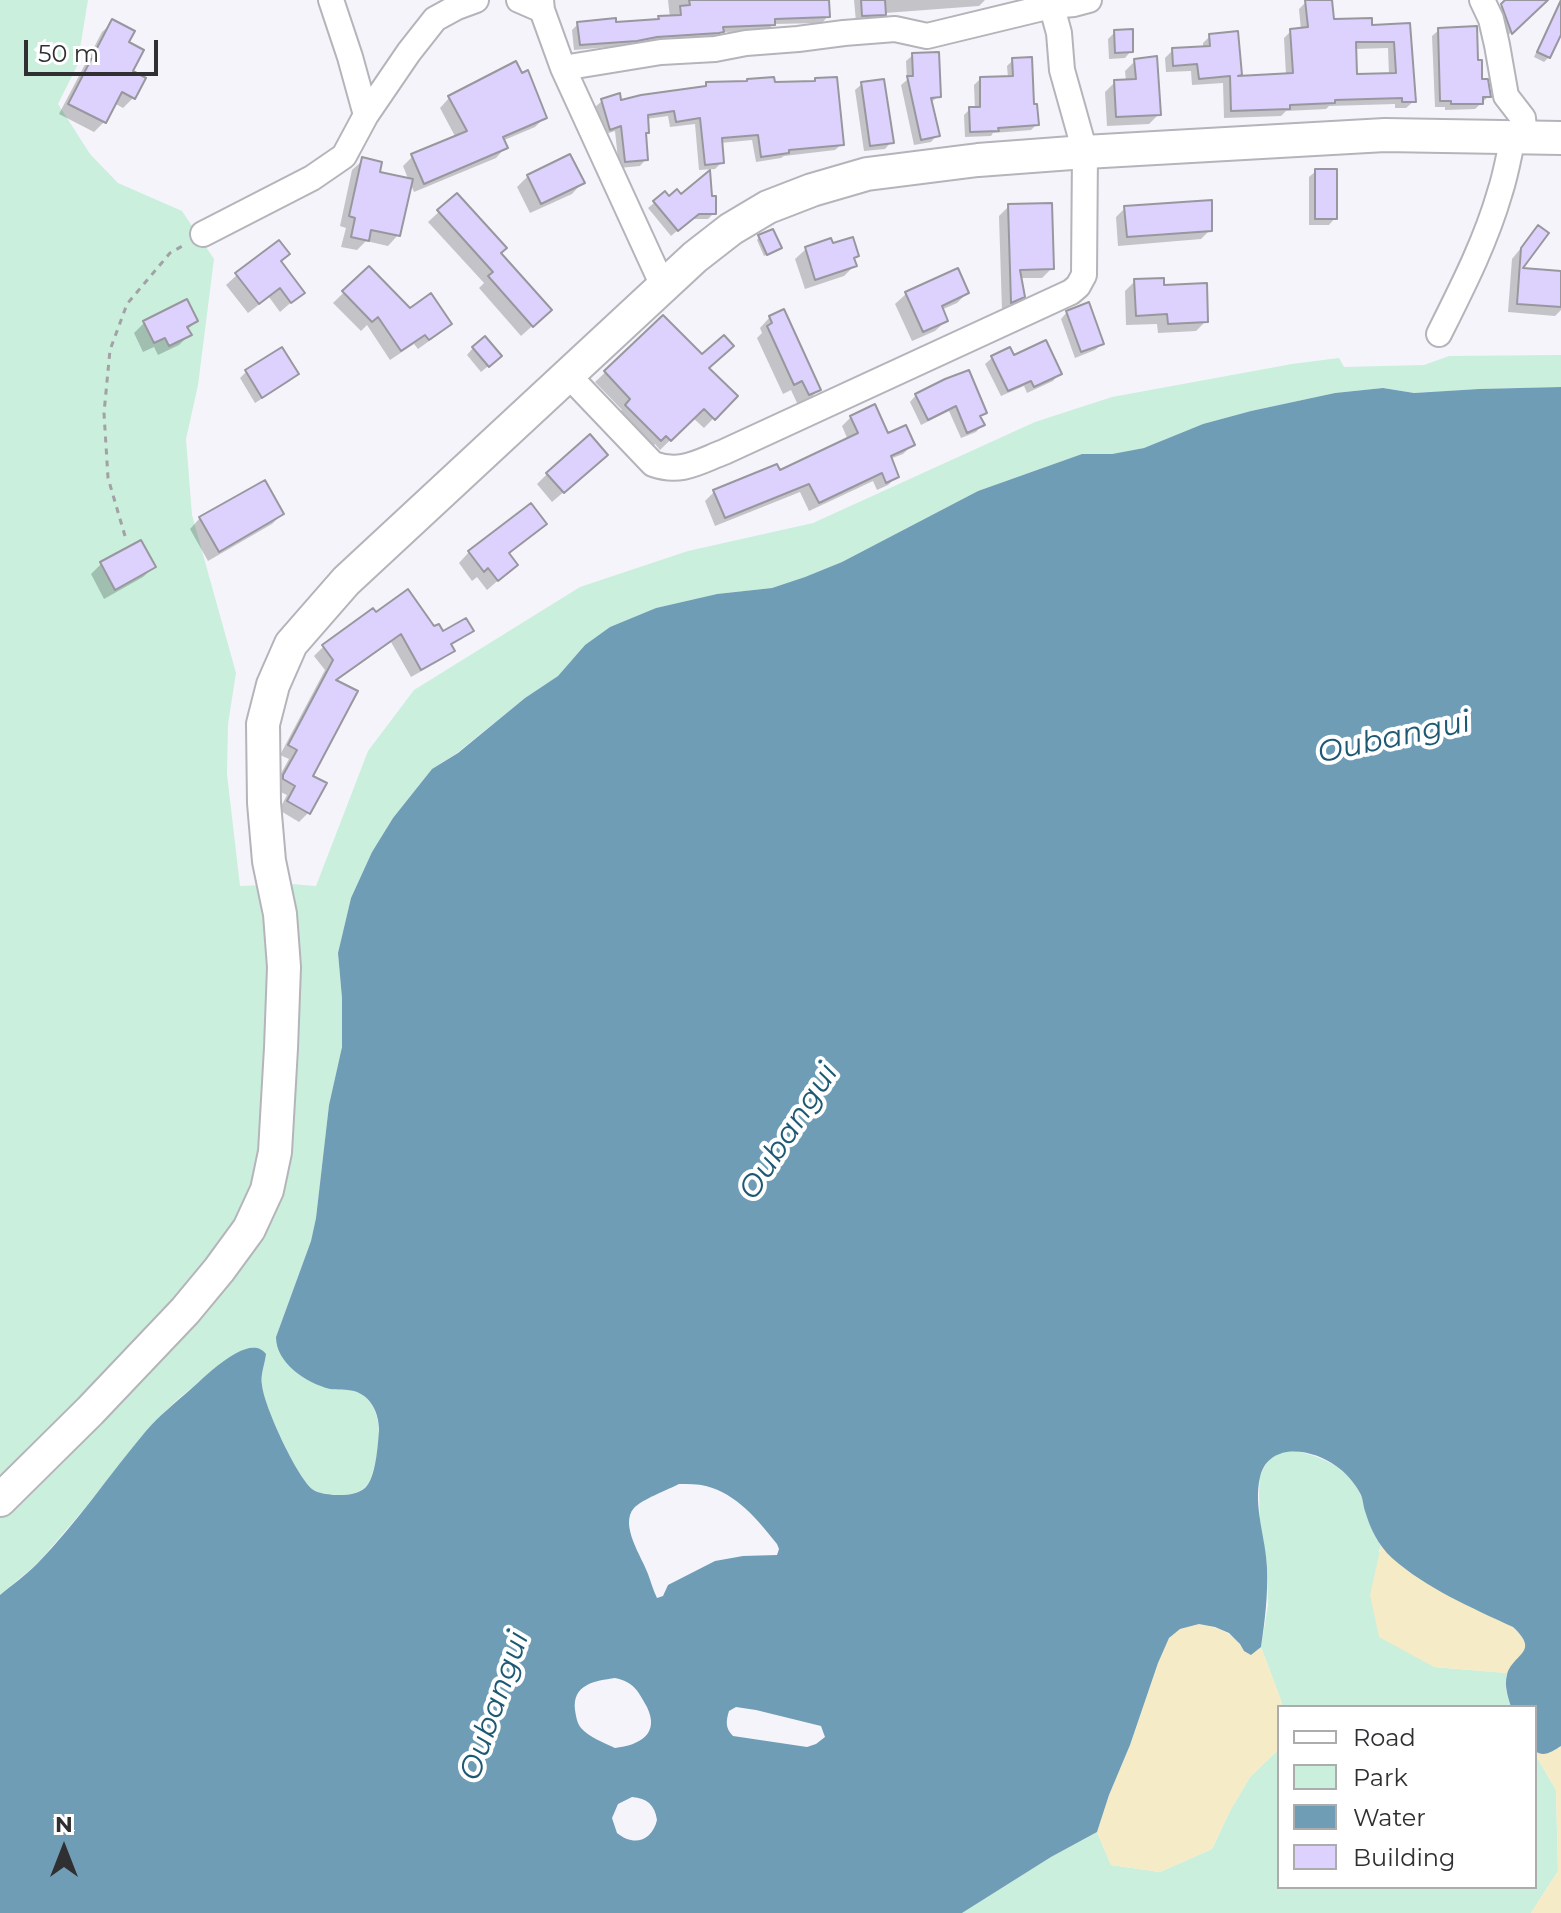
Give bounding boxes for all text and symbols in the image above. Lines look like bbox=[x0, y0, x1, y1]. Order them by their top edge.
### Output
scale bar bbox=[28, 24, 162, 74]
text: 50 m bbox=[38, 39, 99, 68]
water label: Oubangui bbox=[1314, 704, 1474, 772]
water label: Oubangui bbox=[732, 1057, 846, 1207]
water label: Oubangui bbox=[453, 1627, 537, 1785]
legend bbox=[1277, 1705, 1537, 1889]
text: Road bbox=[1353, 1723, 1416, 1752]
text: Park bbox=[1353, 1763, 1408, 1792]
text: Water bbox=[1353, 1803, 1426, 1832]
north arrow bbox=[24, 1809, 104, 1889]
text: N bbox=[55, 1811, 73, 1838]
text: Building bbox=[1353, 1843, 1456, 1872]

